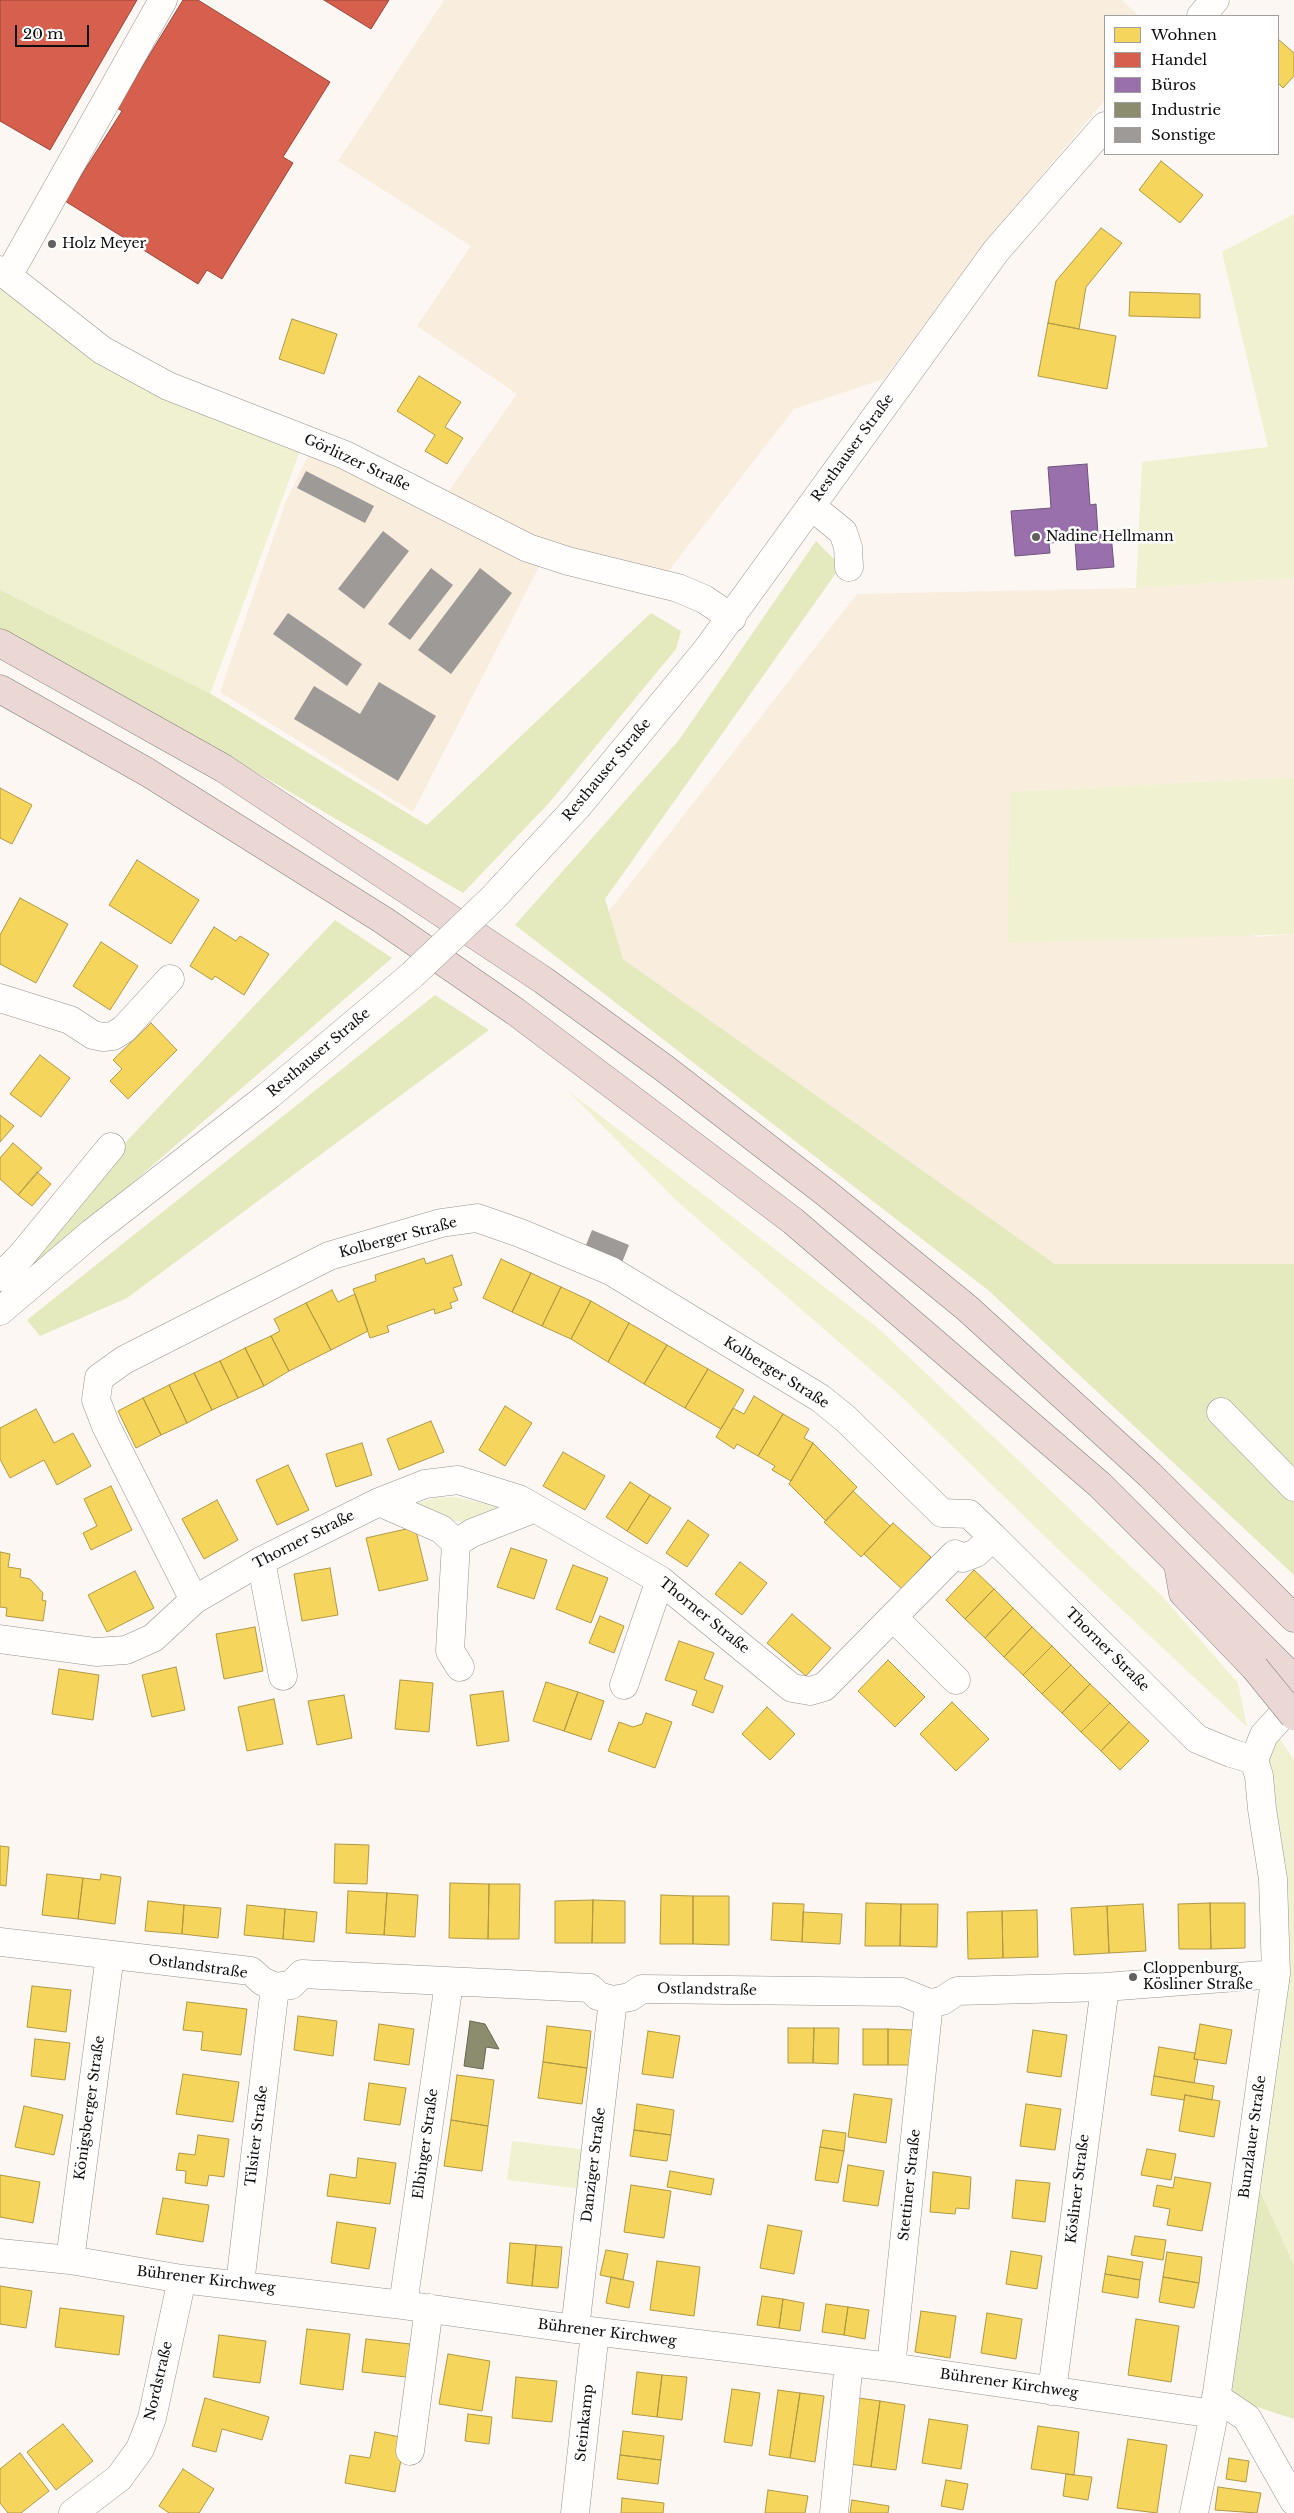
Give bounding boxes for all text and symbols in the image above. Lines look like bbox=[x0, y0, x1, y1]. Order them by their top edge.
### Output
scale bar bbox=[18, 15, 91, 47]
legend bbox=[1104, 15, 1279, 155]
text: 20 m bbox=[23, 24, 63, 43]
text: Wohnen bbox=[1151, 25, 1217, 44]
text: Handel bbox=[1151, 50, 1207, 69]
text: Büros bbox=[1151, 75, 1196, 94]
text: Industrie bbox=[1151, 100, 1221, 119]
text: Sonstige bbox=[1151, 125, 1216, 144]
place label: Holz Meyer bbox=[62, 236, 146, 252]
marker: Holz Meyer bbox=[46, 238, 58, 250]
street label: Resthauser Straße bbox=[808, 391, 898, 505]
street label: Görlitzer Straße bbox=[301, 431, 413, 495]
place label: Nadine Hellmann bbox=[1046, 529, 1174, 545]
marker: Nadine Hellmann bbox=[1030, 531, 1042, 543]
street label: Resthauser Straße bbox=[559, 715, 655, 825]
street label: Resthauser Straße bbox=[264, 1005, 374, 1101]
street label: Kolberger Straße bbox=[337, 1214, 459, 1262]
street label: Kolberger Straße bbox=[720, 1334, 832, 1412]
street label: Thorner Straße bbox=[251, 1507, 357, 1573]
street label: Thorner Straße bbox=[655, 1574, 753, 1658]
street label: Thorner Straße bbox=[1062, 1605, 1152, 1695]
street label: Ostlandstraße bbox=[147, 1952, 249, 1982]
place label: Cloppenburg, Kösliner Straße bbox=[1143, 1961, 1253, 1994]
marker: Cloppenburg, Kösliner Straße bbox=[1127, 1971, 1139, 1983]
street label: Ostlandstraße bbox=[657, 1981, 757, 1999]
street label: Königsberger Straße bbox=[72, 2035, 108, 2181]
street label: Bunzlauer Straße bbox=[1236, 2074, 1270, 2200]
street label: Tilsiter Straße bbox=[242, 2085, 272, 2187]
street label: Elbinger Straße bbox=[410, 2088, 442, 2200]
street label: Danziger Straße bbox=[579, 2107, 609, 2223]
street label: Stettiner Straße bbox=[896, 2128, 924, 2242]
street label: Kösliner Straße bbox=[1063, 2133, 1093, 2245]
street label: Bührener Kirchweg bbox=[136, 2263, 276, 2297]
street label: Bührener Kirchweg bbox=[537, 2316, 677, 2350]
street label: Nordstraße bbox=[142, 2340, 176, 2422]
street label: Bührener Kirchweg bbox=[939, 2366, 1079, 2402]
street label: Steinkamp bbox=[573, 2384, 597, 2462]

